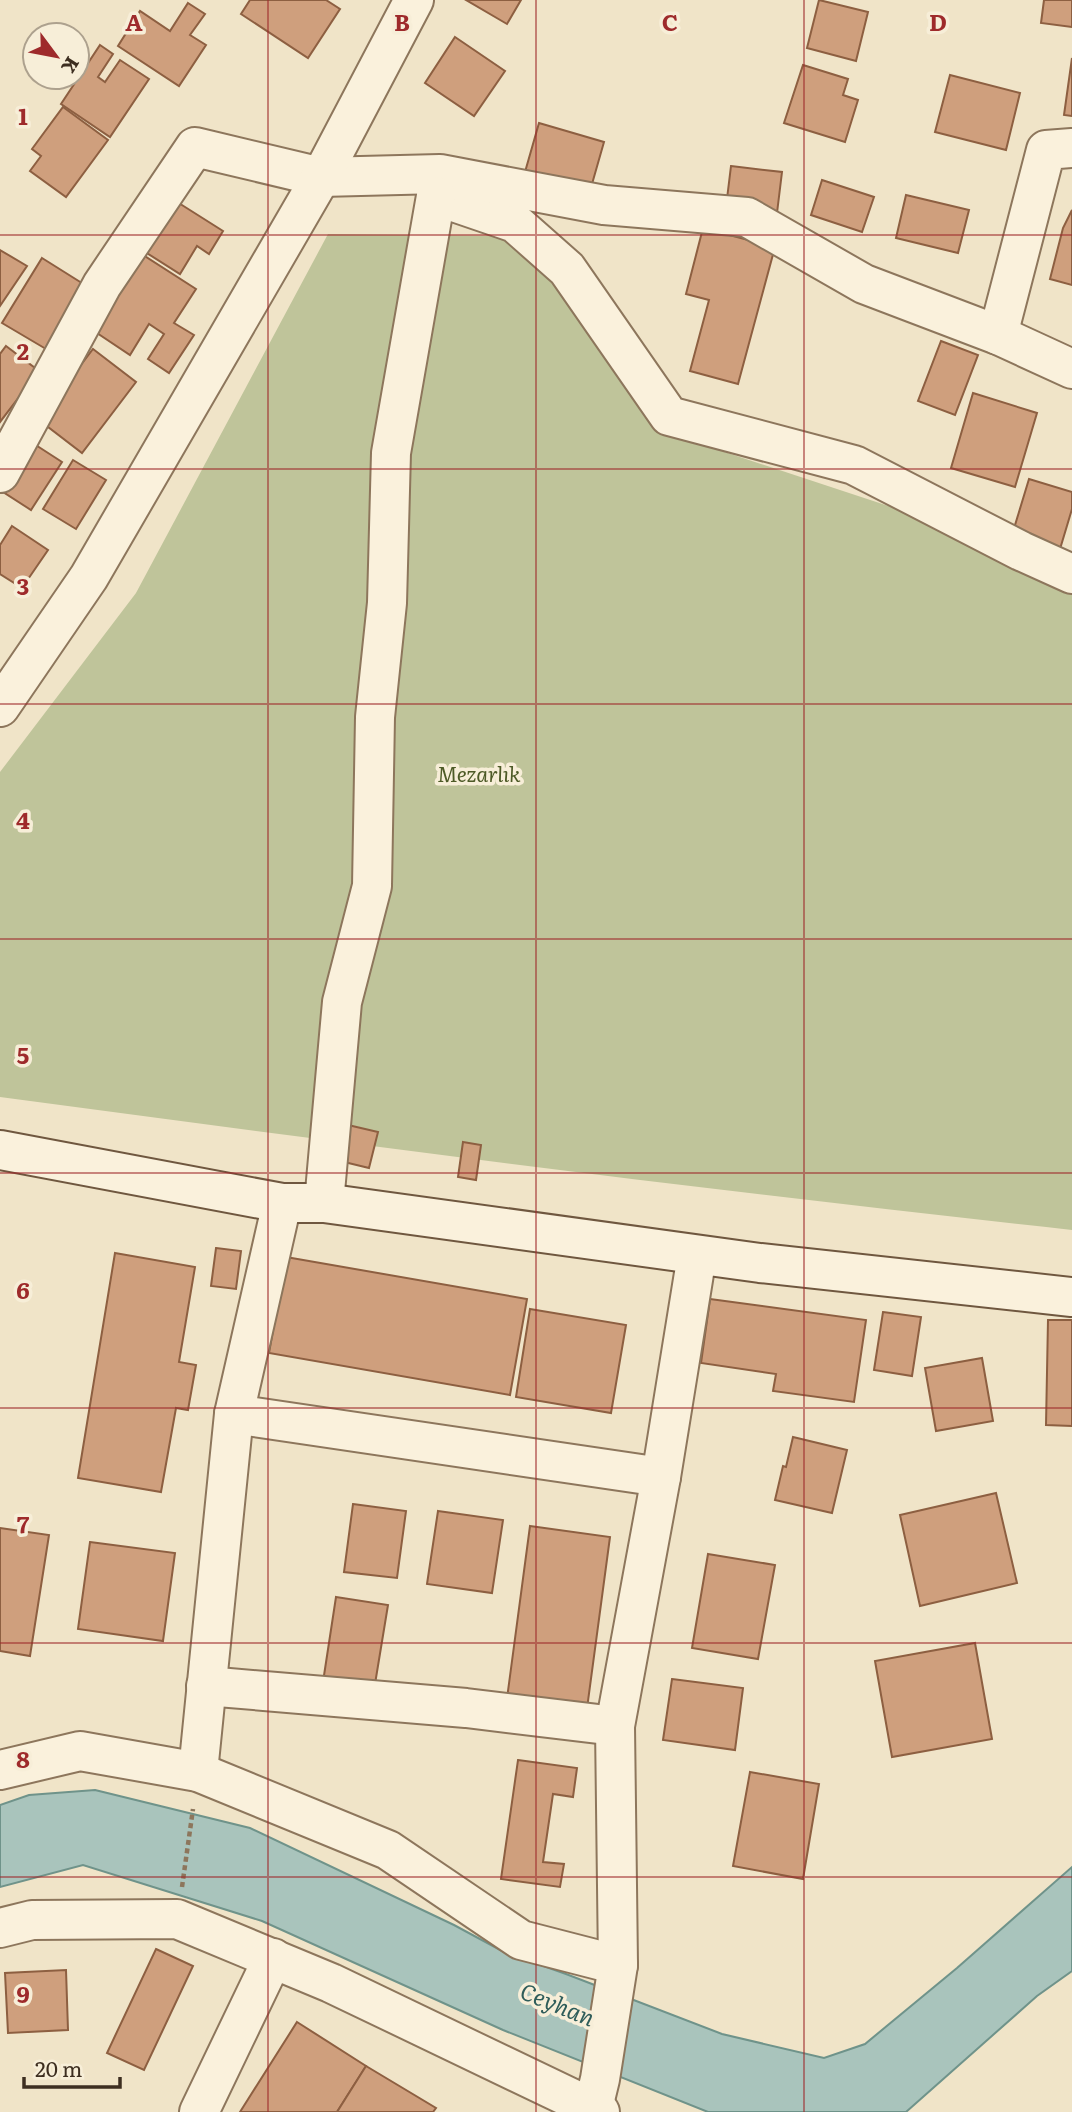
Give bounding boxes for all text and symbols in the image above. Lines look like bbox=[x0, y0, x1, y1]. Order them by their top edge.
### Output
text: A bbox=[125, 4, 143, 38]
text: B bbox=[394, 4, 410, 38]
text: C bbox=[662, 4, 678, 38]
text: D bbox=[929, 4, 947, 38]
north arrow bbox=[21, 21, 91, 91]
text: K bbox=[55, 52, 87, 79]
text: 1 bbox=[18, 98, 28, 132]
text: 2 bbox=[17, 333, 29, 367]
text: 3 bbox=[17, 568, 29, 602]
park label: Mezarlık bbox=[437, 757, 521, 788]
text: 4 bbox=[16, 802, 30, 836]
text: 5 bbox=[17, 1037, 29, 1071]
text: 6 bbox=[16, 1272, 30, 1306]
text: 7 bbox=[17, 1506, 30, 1540]
text: 8 bbox=[16, 1741, 30, 1775]
water label: Ceyhan bbox=[516, 1973, 601, 2033]
text: 9 bbox=[16, 1976, 30, 2010]
scale bar bbox=[24, 2046, 121, 2090]
text: 20 m bbox=[35, 2052, 82, 2083]

